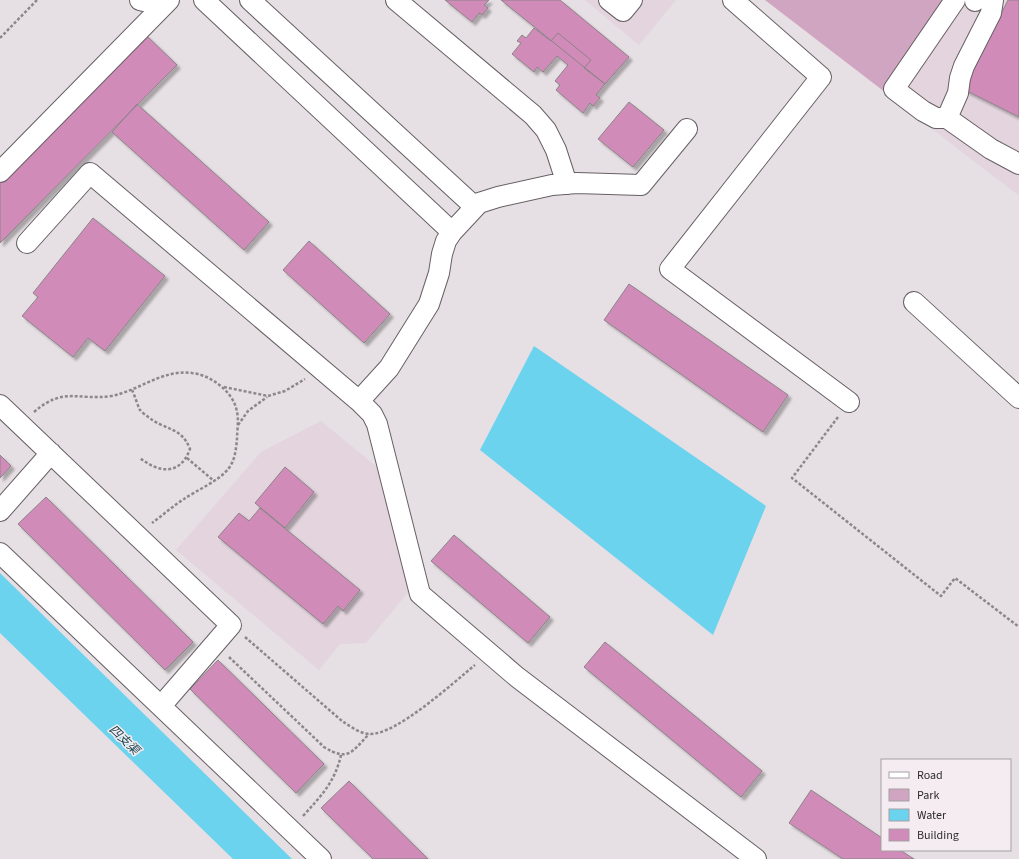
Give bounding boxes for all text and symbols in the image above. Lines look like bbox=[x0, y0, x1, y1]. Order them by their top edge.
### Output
water label: 四支渠 bbox=[105, 721, 144, 760]
legend bbox=[881, 759, 1011, 851]
text: Road bbox=[917, 767, 943, 784]
text: Park bbox=[917, 787, 939, 804]
text: Water bbox=[917, 807, 947, 824]
text: Building bbox=[917, 827, 959, 844]

